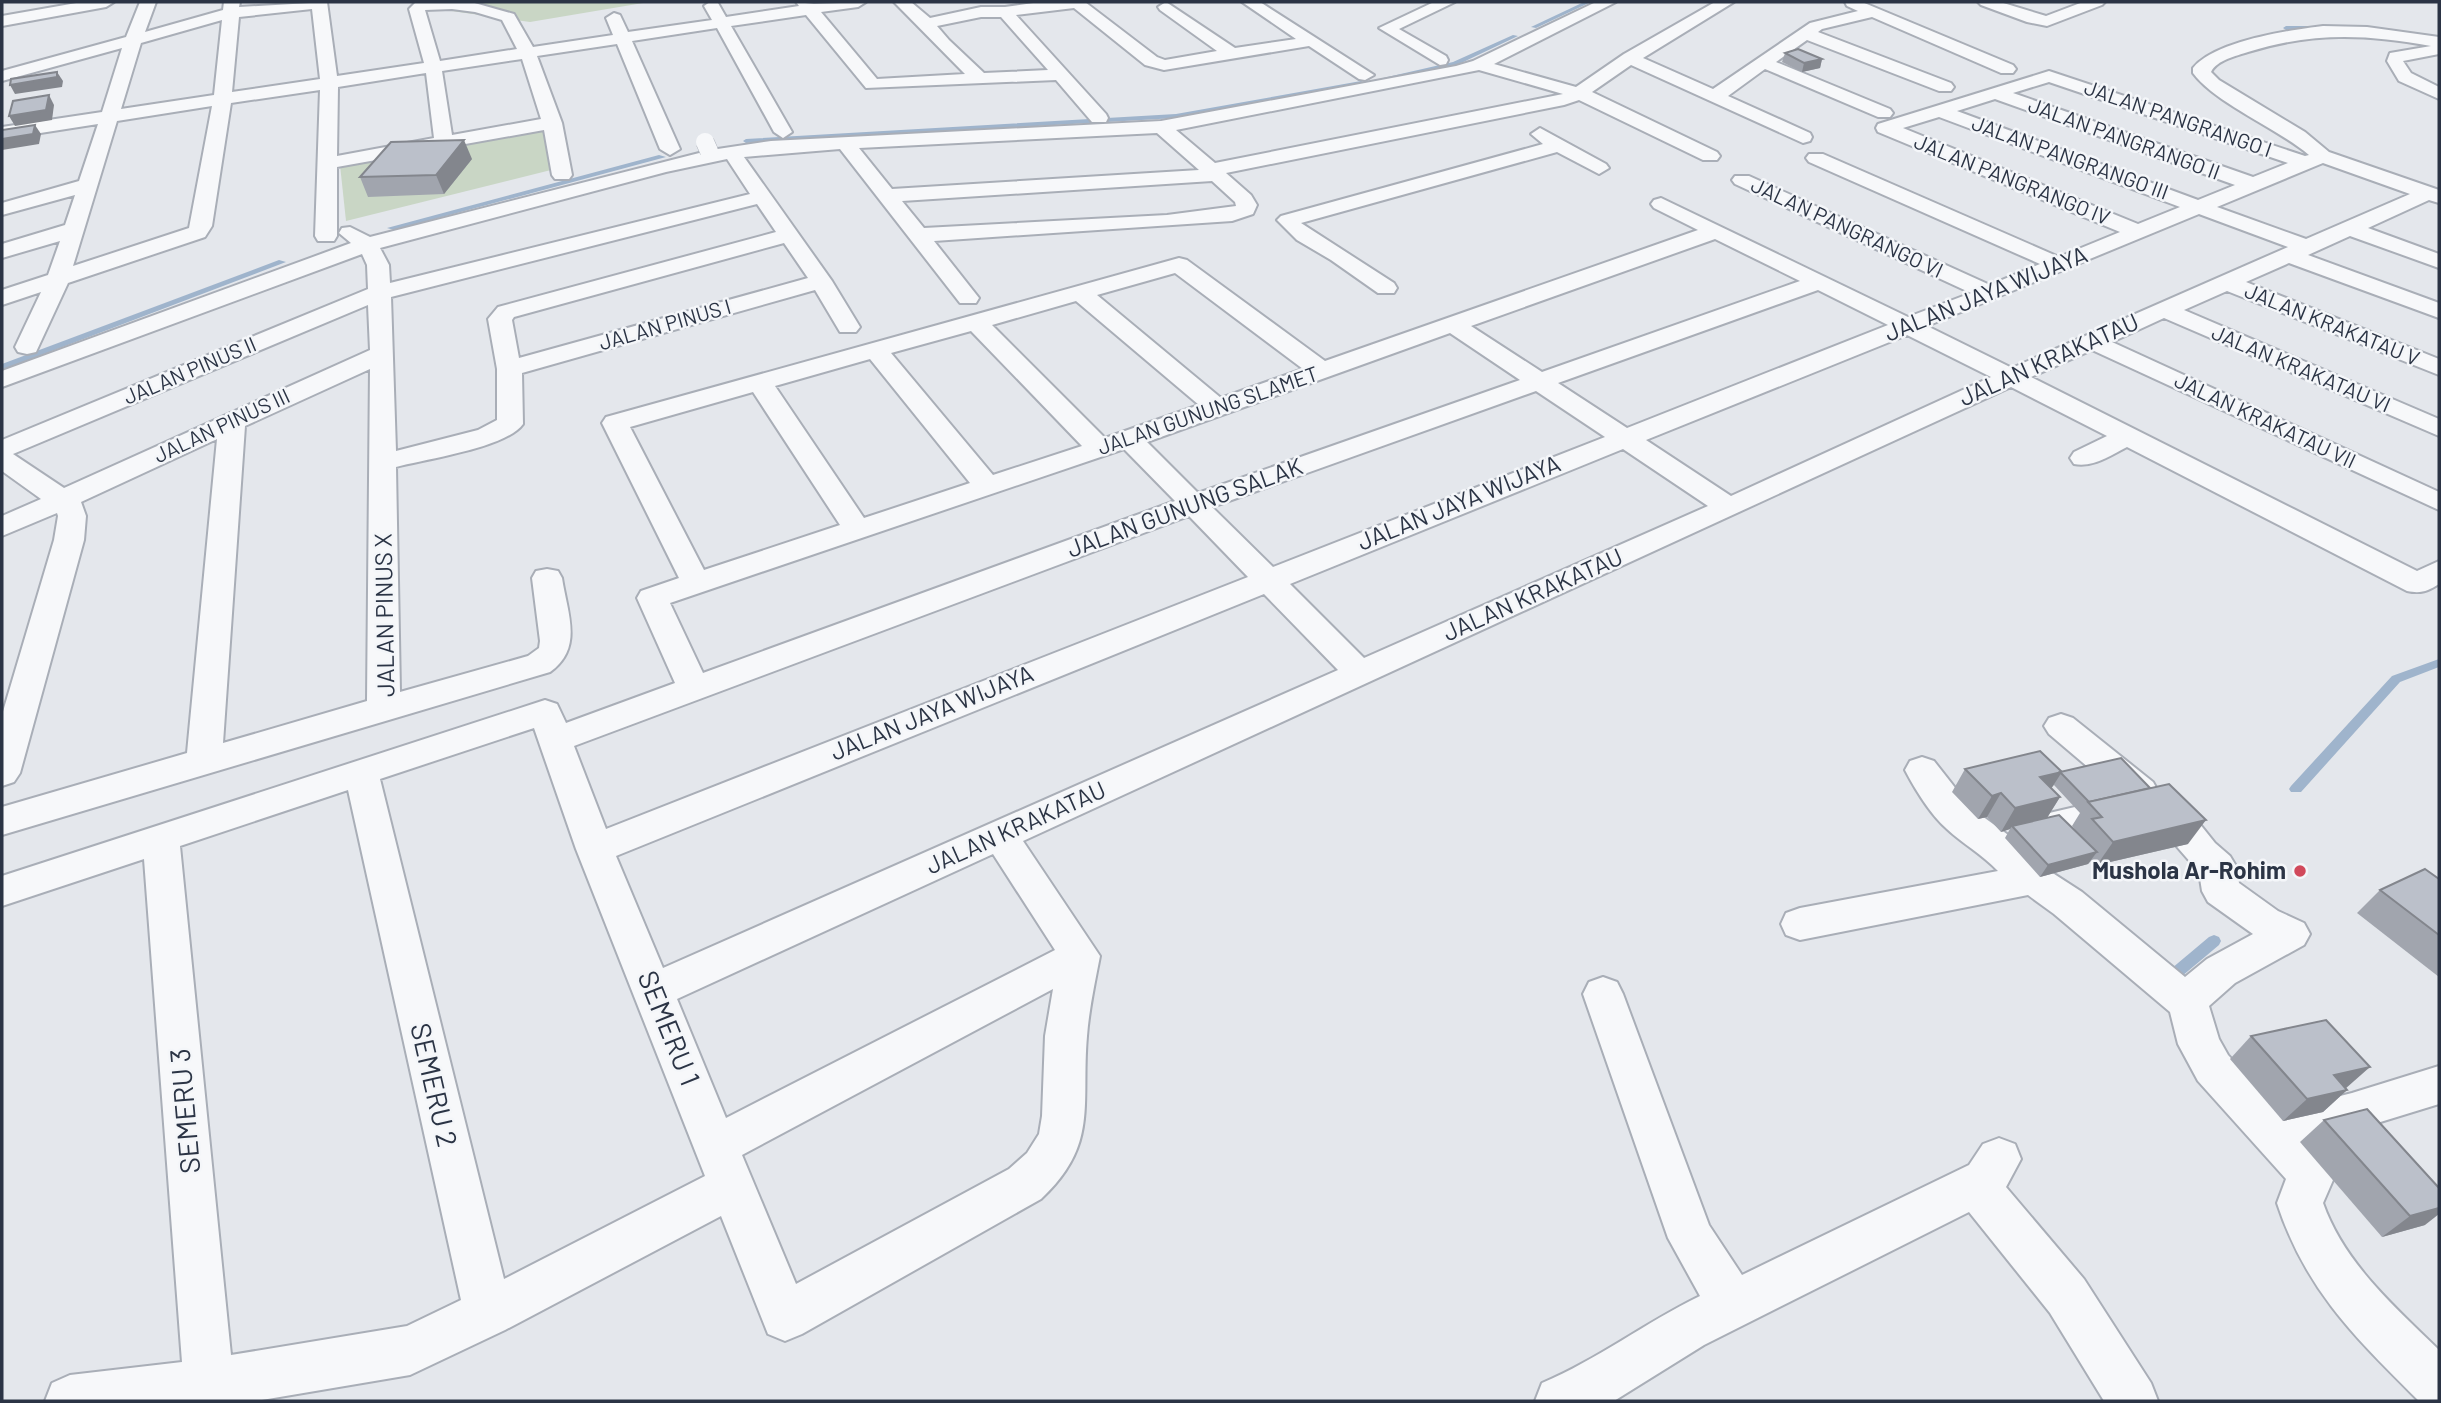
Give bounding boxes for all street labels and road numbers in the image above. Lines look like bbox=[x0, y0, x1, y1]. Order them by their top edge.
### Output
street label: JALAN PANGRANGO I bbox=[2081, 74, 2275, 161]
street label: JALAN PANGRANGO II bbox=[2025, 91, 2224, 184]
street label: JALAN PANGRANGO III bbox=[1969, 109, 2172, 204]
street label: JALAN PANGRANGO IV bbox=[1911, 128, 2114, 229]
street label: JALAN PANGRANGO VI bbox=[1748, 171, 1948, 282]
street label: JALAN JAYA WIJAYA bbox=[1880, 239, 2091, 347]
street label: JALAN KRAKATAU V bbox=[2242, 277, 2424, 370]
street label: JALAN PINUS I bbox=[596, 293, 734, 354]
street label: JALAN KRAKATAU bbox=[1954, 306, 2143, 411]
street label: JALAN KRAKATAU VI bbox=[2208, 319, 2395, 417]
street label: JALAN PINUS II bbox=[119, 330, 260, 409]
street label: JALAN GUNUNG SLAMET bbox=[1094, 360, 1321, 459]
street label: JALAN KRAKATAU VII bbox=[2171, 367, 2360, 473]
street label: JALAN PINUS III bbox=[149, 382, 293, 467]
street label: JALAN JAYA WIJAYA bbox=[1353, 448, 1564, 556]
street label: JALAN GUNUNG SALAK bbox=[1063, 450, 1307, 563]
street label: JALAN PINUS X bbox=[368, 533, 399, 697]
street label: JALAN KRAKATAU bbox=[1438, 541, 1627, 646]
street label: JALAN JAYA WIJAYA bbox=[826, 658, 1037, 766]
street label: JALAN KRAKATAU bbox=[921, 774, 1110, 879]
street label: SEMERU 1 bbox=[632, 965, 708, 1090]
street label: SEMERU 2 bbox=[404, 1019, 466, 1150]
street label: SEMERU 3 bbox=[162, 1047, 206, 1175]

